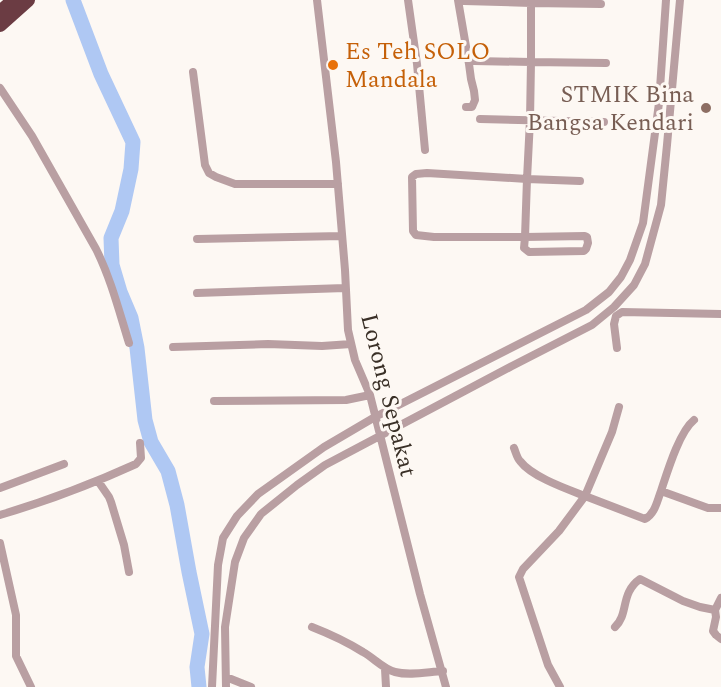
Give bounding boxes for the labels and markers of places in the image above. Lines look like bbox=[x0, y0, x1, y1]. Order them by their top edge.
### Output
place label: Es Teh SOLO Mandala bbox=[345, 34, 490, 98]
marker: Es Teh SOLO Mandala bbox=[326, 58, 340, 72]
place label: STMIK Bina Bangsa Kendari bbox=[527, 77, 694, 141]
marker: STMIK Bina Bangsa Kendari bbox=[699, 101, 713, 115]

